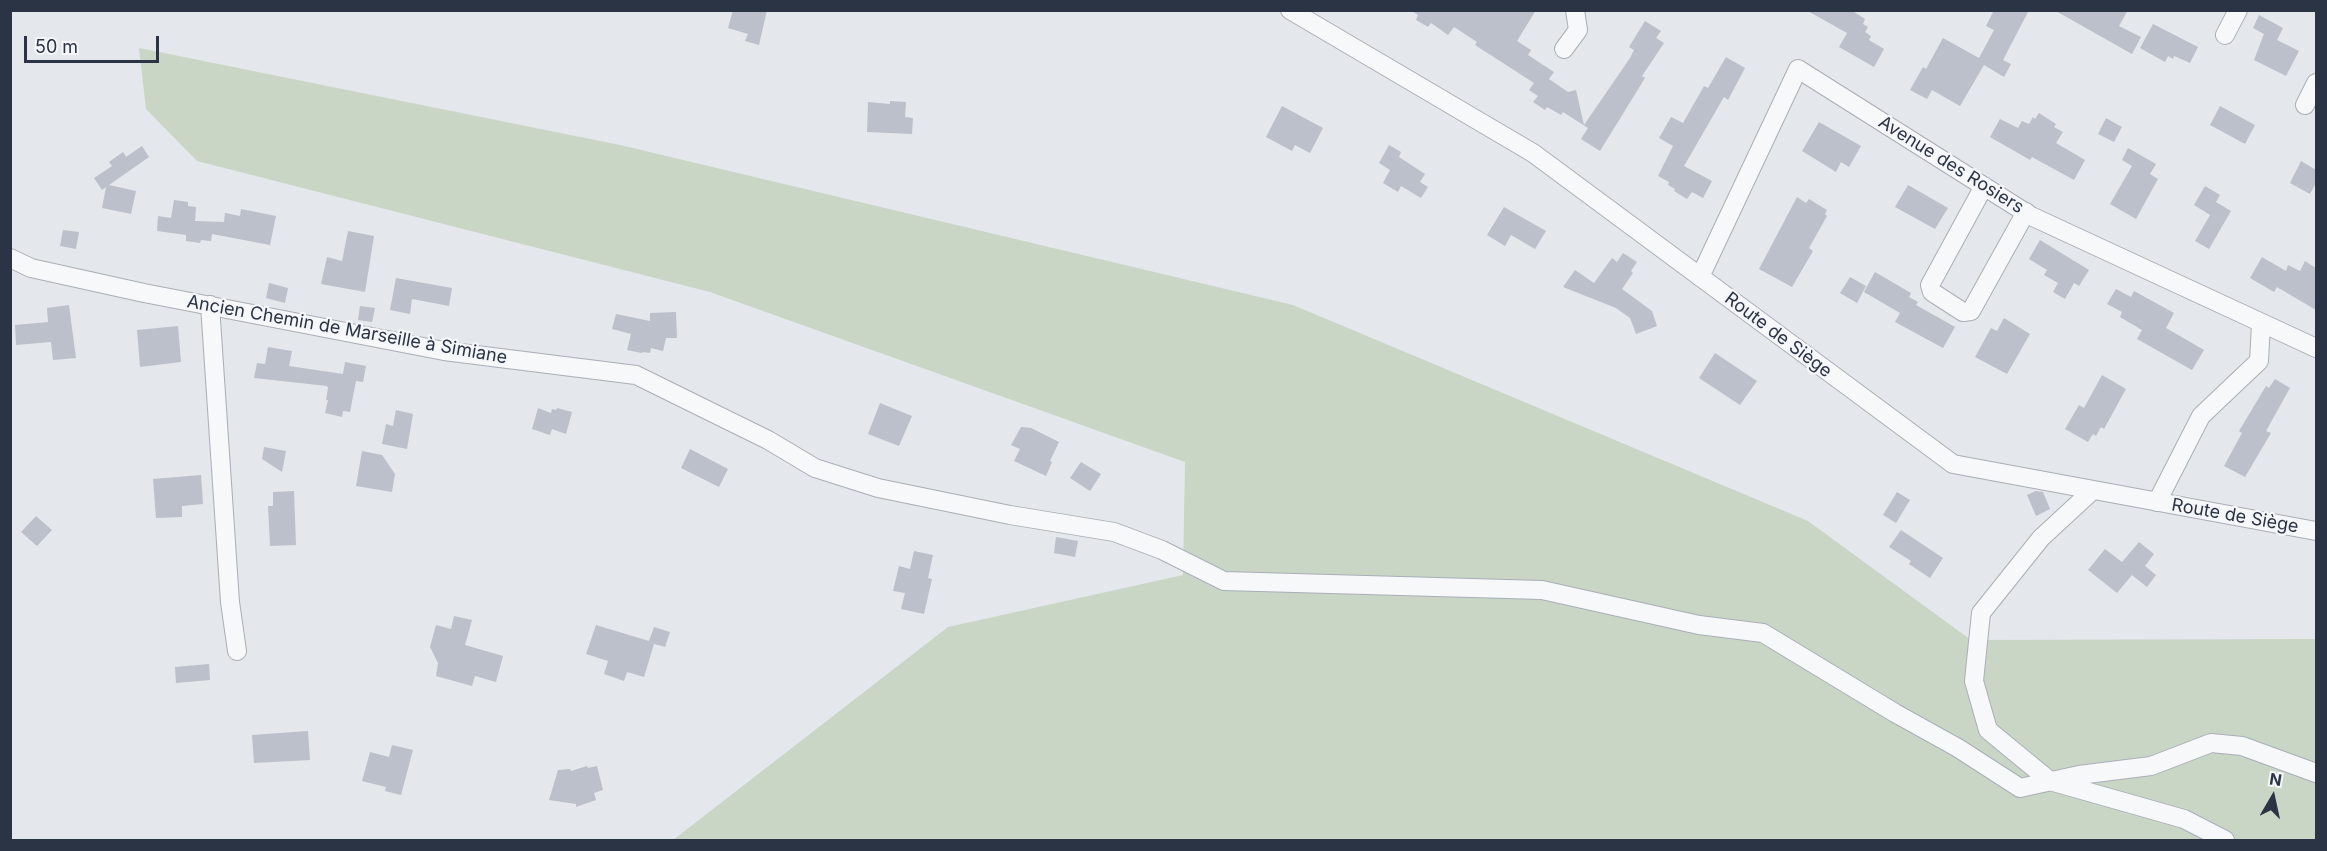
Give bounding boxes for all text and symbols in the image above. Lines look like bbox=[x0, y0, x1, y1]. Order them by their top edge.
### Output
scale bar bbox=[27, 24, 162, 62]
text: 50 m bbox=[35, 36, 78, 57]
street label: Avenue des Rosiers bbox=[1874, 112, 2028, 218]
street label: Route de Siège bbox=[1720, 288, 1836, 382]
street label: Ancien Chemin de Marseille à Simiane bbox=[185, 291, 509, 369]
street label: Route de Siège bbox=[2170, 494, 2300, 538]
north arrow bbox=[2243, 767, 2303, 827]
text: N bbox=[2268, 768, 2283, 790]

